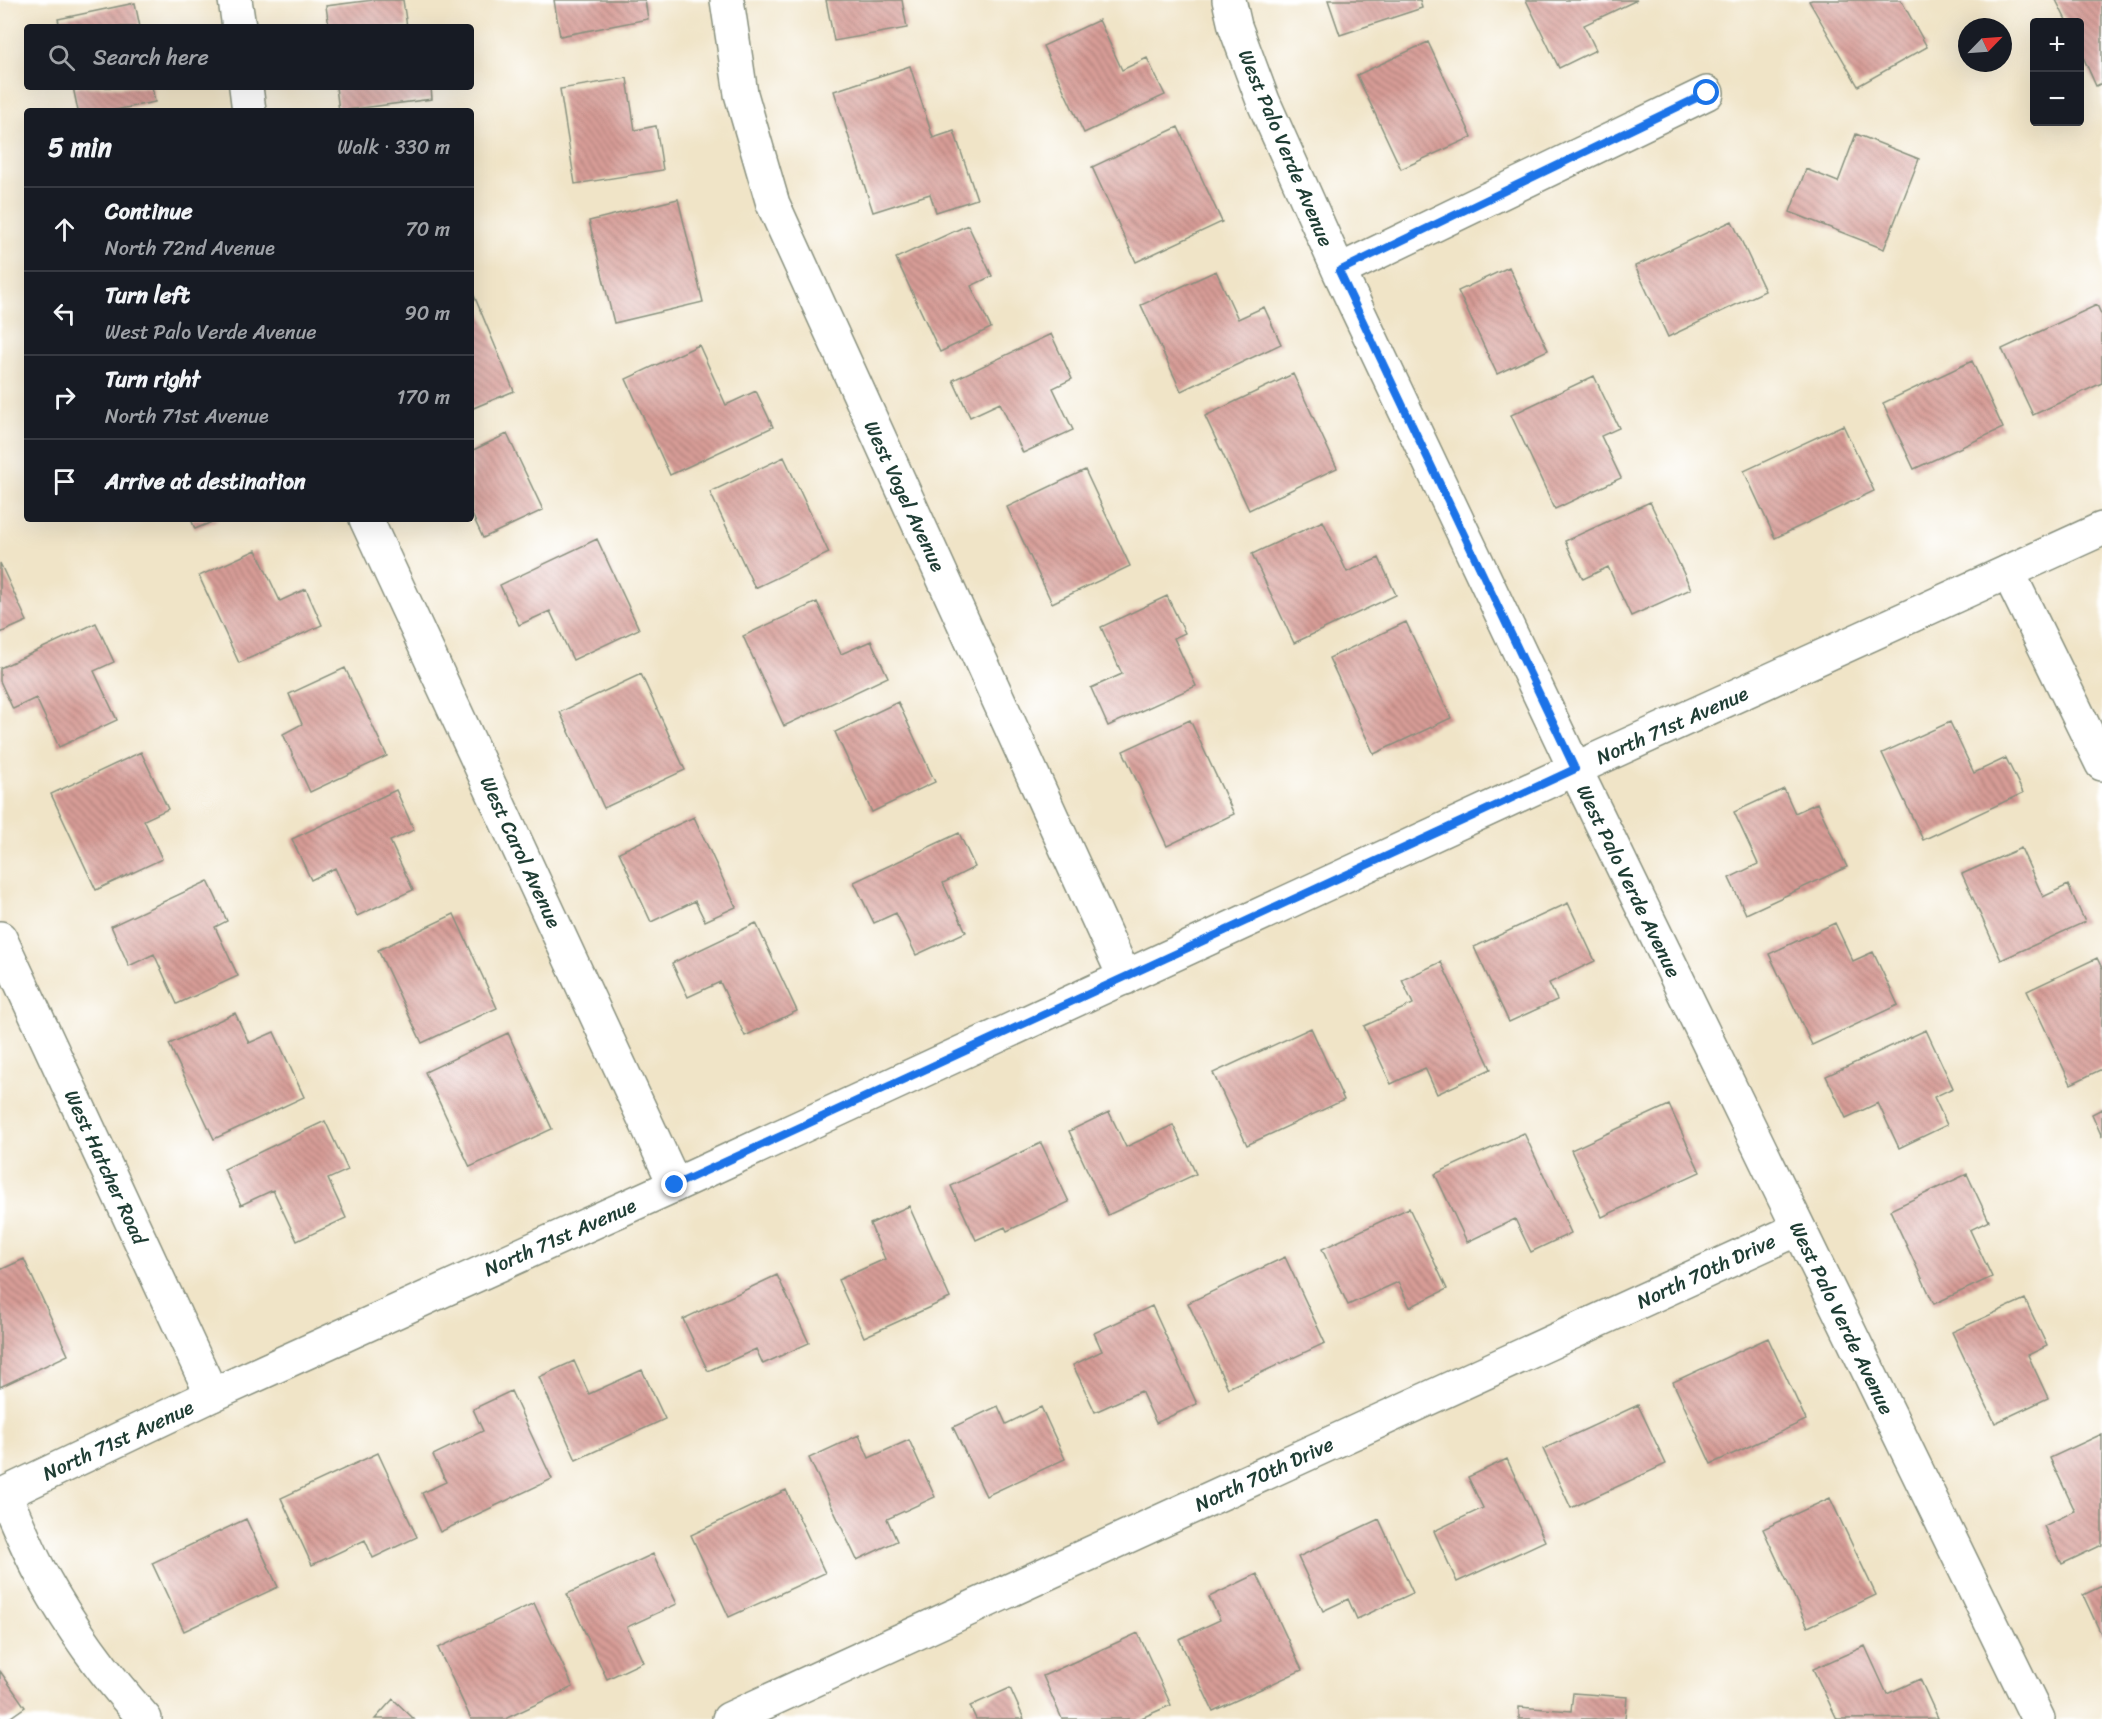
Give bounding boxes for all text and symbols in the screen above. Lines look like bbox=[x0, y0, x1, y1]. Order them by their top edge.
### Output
north arrow bbox=[1958, 18, 2012, 72]
map controls bbox=[2030, 18, 2084, 126]
button: + bbox=[2030, 18, 2084, 72]
search box bbox=[24, 24, 474, 90]
text: Search here bbox=[93, 38, 209, 77]
icon: search bbox=[45, 41, 78, 74]
street label: West Palo Verde Avenue bbox=[1228, 44, 1343, 252]
button: − bbox=[2030, 72, 2084, 126]
route start bbox=[1693, 79, 1719, 105]
text: 5 min bbox=[48, 124, 112, 170]
text: Walk · 330 m bbox=[337, 130, 450, 165]
text: Continue bbox=[105, 192, 193, 231]
text: 70 m bbox=[405, 212, 450, 247]
icon: ahead bbox=[48, 213, 81, 246]
text: North 72nd Avenue bbox=[105, 231, 275, 266]
text: Turn left bbox=[105, 276, 190, 315]
text: 90 m bbox=[405, 296, 450, 331]
icon: left bbox=[48, 297, 81, 330]
text: West Palo Verde Avenue bbox=[105, 315, 317, 350]
text: Turn right bbox=[105, 360, 200, 399]
text: 170 m bbox=[397, 380, 450, 415]
icon: right bbox=[48, 381, 81, 414]
text: North 71st Avenue bbox=[105, 399, 269, 434]
street label: West Vogel Avenue bbox=[854, 415, 955, 578]
text: Arrive at destination bbox=[105, 462, 306, 501]
icon: arrive bbox=[48, 465, 81, 498]
street label: North 71st Avenue bbox=[1590, 676, 1754, 775]
street label: West Carol Avenue bbox=[470, 770, 571, 934]
street label: West Palo Verde Avenue bbox=[1566, 778, 1691, 984]
street label: West Hatcher Road bbox=[54, 1084, 157, 1252]
route end bbox=[661, 1171, 687, 1197]
street label: North 71st Avenue bbox=[478, 1188, 642, 1287]
street label: West Palo Verde Avenue bbox=[1779, 1215, 1904, 1421]
street label: North 70th Drive bbox=[1631, 1224, 1782, 1319]
street label: North 71st Avenue bbox=[37, 1390, 200, 1491]
street label: North 70th Drive bbox=[1189, 1427, 1340, 1522]

